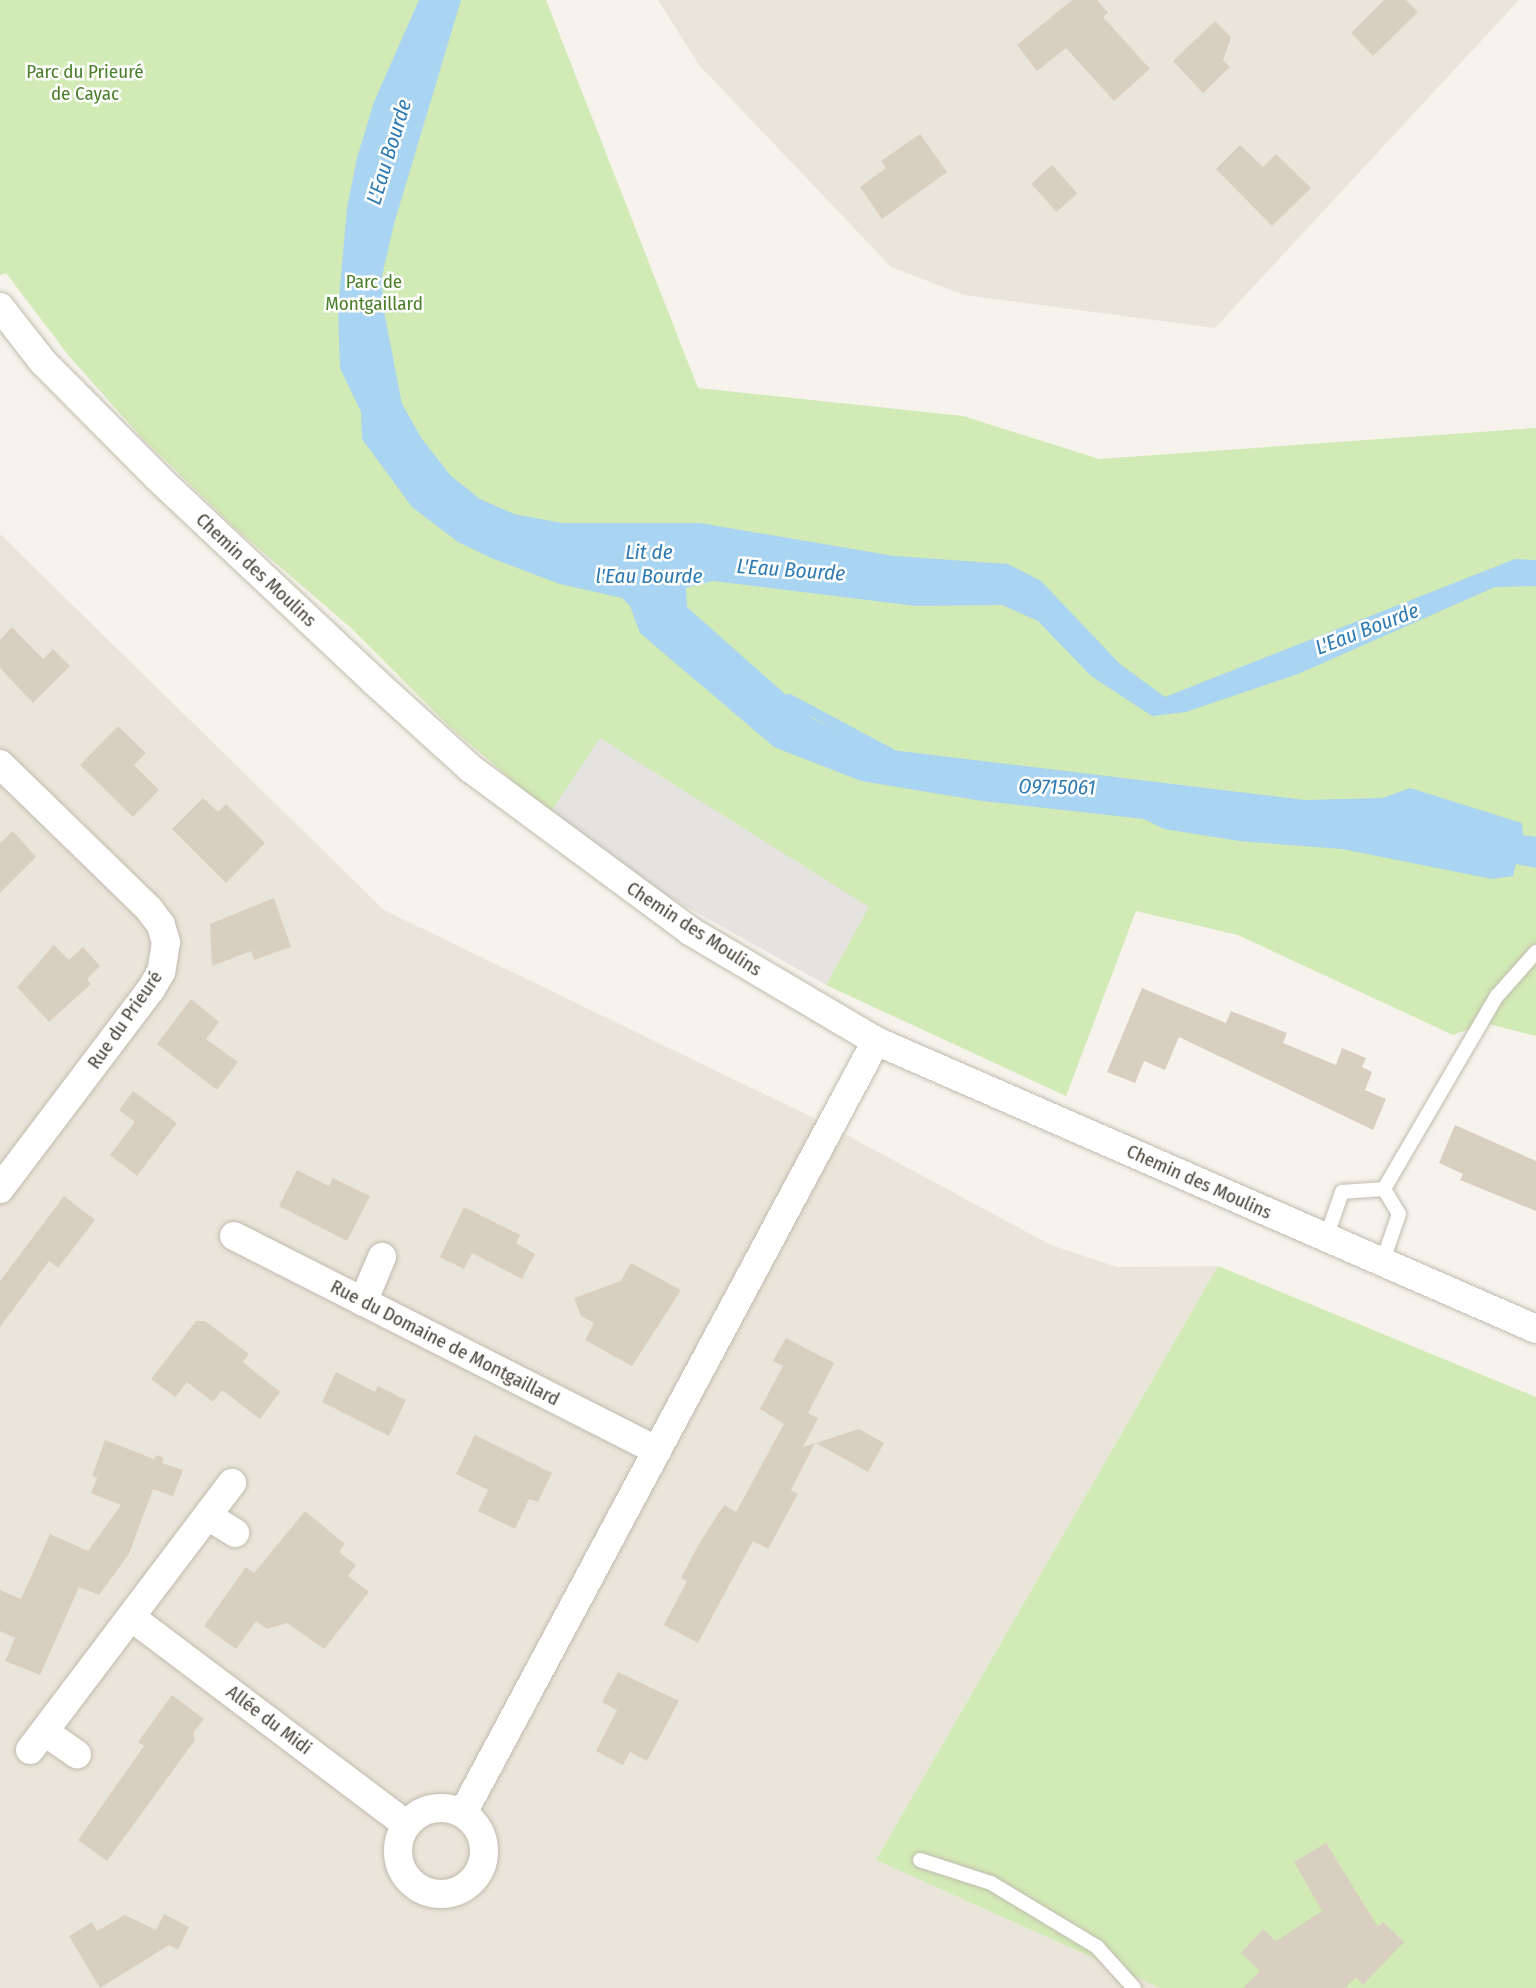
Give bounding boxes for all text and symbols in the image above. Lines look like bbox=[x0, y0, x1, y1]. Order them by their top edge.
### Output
park label: Parc du Prieuré de Cayac bbox=[26, 61, 144, 105]
water label: L'Eau Bourde bbox=[361, 96, 417, 208]
park label: Parc de Montgaillard bbox=[325, 271, 423, 315]
street label: Chemin des Moulins bbox=[191, 508, 321, 632]
water label: Lit de l'Eau Bourde bbox=[596, 539, 702, 589]
water label: L'Eau Bourde bbox=[736, 554, 846, 586]
water label: L'Eau Bourde bbox=[1312, 598, 1422, 660]
water label: O9715061 bbox=[1018, 774, 1096, 800]
street label: Chemin des Moulins bbox=[622, 877, 766, 981]
street label: Rue du Prieuré bbox=[83, 967, 167, 1073]
street label: Chemin des Moulins bbox=[1123, 1140, 1275, 1224]
street label: Rue du Domaine de Montgaillard bbox=[327, 1275, 563, 1411]
street label: Allée du Midi bbox=[222, 1680, 316, 1760]

